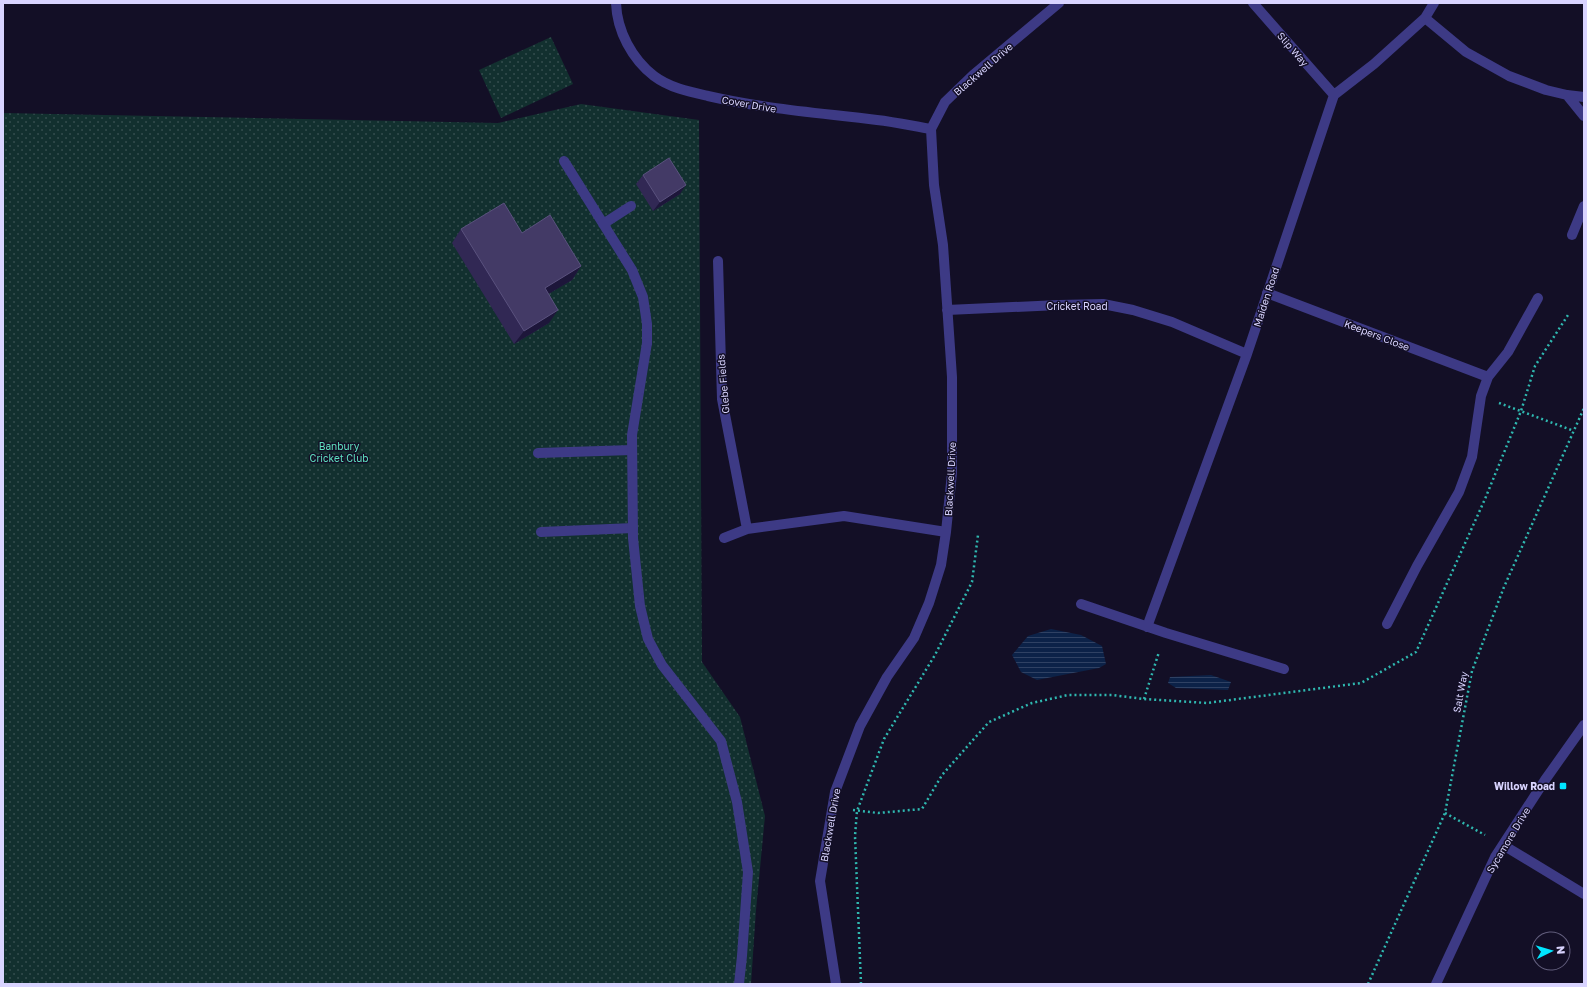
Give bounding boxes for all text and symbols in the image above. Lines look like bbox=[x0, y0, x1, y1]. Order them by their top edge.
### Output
street label: Slip Way bbox=[1275, 30, 1311, 69]
street label: Blackwell Drive bbox=[951, 40, 1015, 98]
street label: Cover Drive bbox=[721, 93, 777, 115]
street label: Maiden Road bbox=[1251, 266, 1281, 328]
street label: Cricket Road bbox=[1046, 300, 1108, 312]
street label: Keepers Close bbox=[1343, 317, 1412, 353]
street label: Glebe Fields bbox=[714, 354, 732, 414]
park label: Banbury Cricket Club bbox=[310, 440, 368, 464]
street label: Blackwell Drive bbox=[942, 441, 958, 516]
street label: Salt Way bbox=[1450, 670, 1470, 714]
place label: Willow Road bbox=[1494, 780, 1555, 792]
marker: Willow Road bbox=[1558, 781, 1568, 791]
street label: Blackwell Drive bbox=[818, 787, 842, 863]
street label: Sycamore Drive bbox=[1484, 805, 1532, 875]
north arrow bbox=[1531, 931, 1571, 971]
text: N bbox=[1555, 945, 1568, 955]

